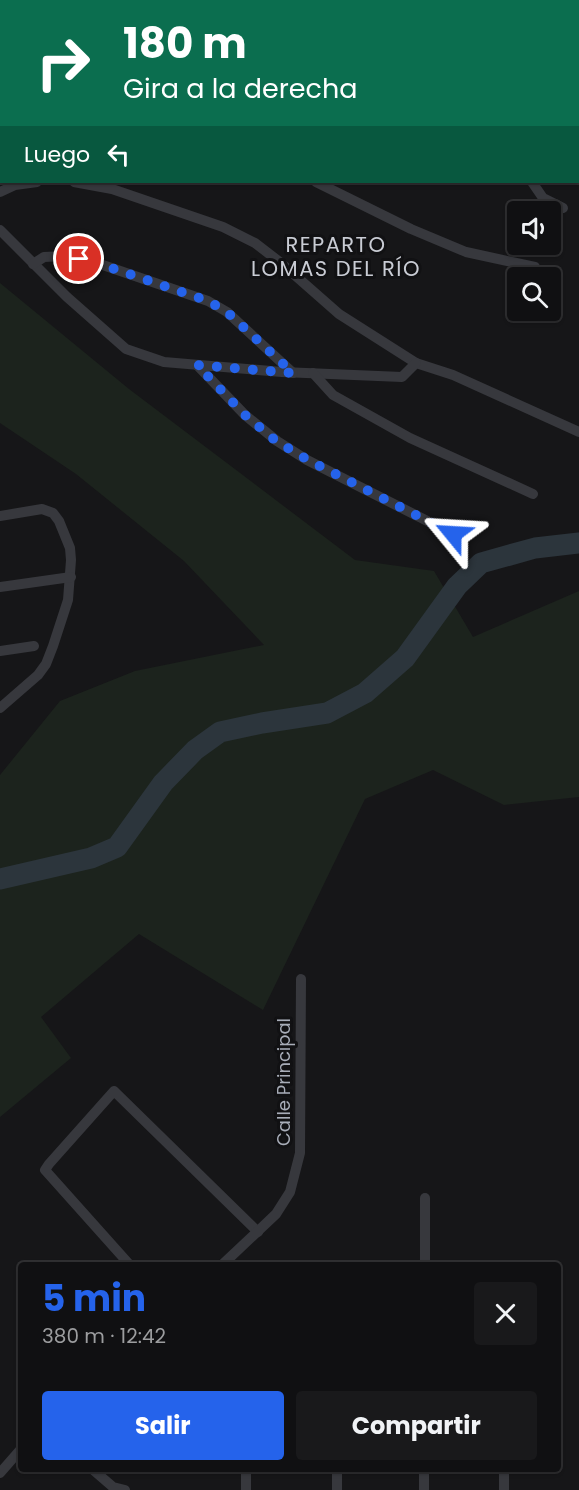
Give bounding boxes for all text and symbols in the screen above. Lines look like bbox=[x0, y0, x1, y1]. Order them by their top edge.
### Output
text: 180 m bbox=[123, 14, 247, 73]
icon: right bbox=[24, 24, 102, 102]
text: Gira a la derecha bbox=[123, 70, 357, 107]
icon: left bbox=[102, 138, 135, 171]
text: Luego bbox=[24, 139, 90, 170]
map controls bbox=[507, 201, 561, 321]
button: sound bbox=[507, 201, 561, 255]
district label: REPARTO LOMAS DEL RÍO bbox=[251, 230, 421, 283]
pin bbox=[53, 233, 104, 284]
icon: arrive bbox=[62, 242, 95, 275]
button: search bbox=[507, 267, 561, 321]
position arrow bbox=[421, 502, 485, 566]
street label: Calle Principal bbox=[271, 1018, 296, 1146]
text: 5 min bbox=[42, 1273, 146, 1324]
button: close bbox=[474, 1282, 537, 1345]
text: 380 m · 12:42 bbox=[42, 1322, 166, 1350]
button: Salir bbox=[42, 1391, 284, 1460]
button: Compartir bbox=[296, 1391, 537, 1460]

